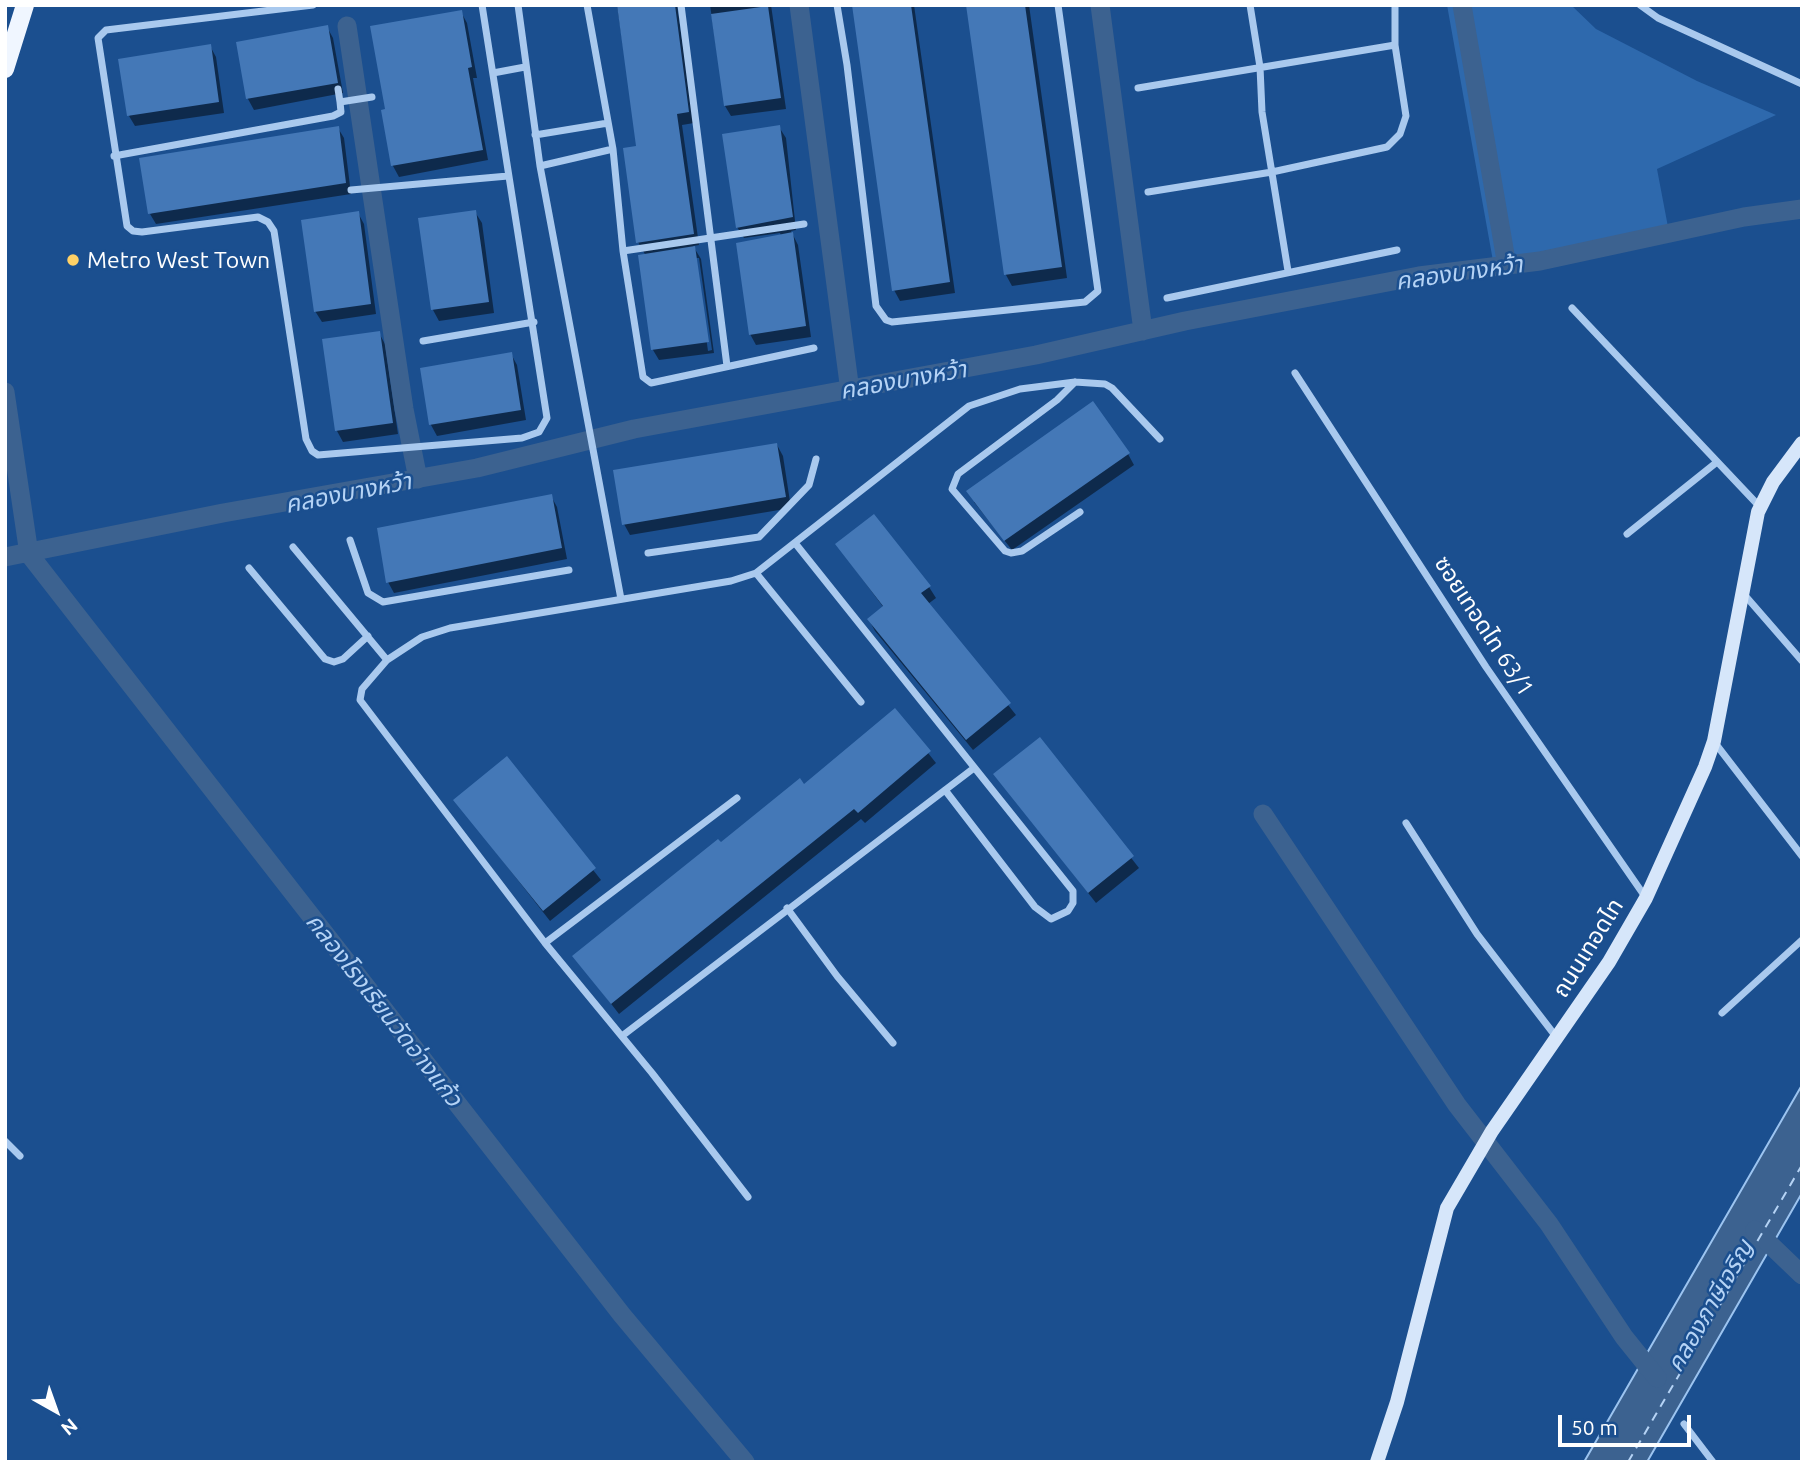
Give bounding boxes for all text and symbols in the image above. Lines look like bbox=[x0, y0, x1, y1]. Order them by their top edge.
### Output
place label: Metro West Town bbox=[87, 246, 270, 274]
water label: คลองบางหว้า bbox=[1394, 250, 1524, 296]
marker: Metro West Town bbox=[65, 252, 81, 268]
water label: คลองบางหว้า bbox=[838, 355, 968, 405]
water label: คลองบางหว้า bbox=[282, 467, 414, 519]
street label: ซอยเทอดไท 63/1 bbox=[1428, 551, 1540, 701]
street label: ถนนเทอดไท bbox=[1547, 894, 1629, 1002]
water label: คลองโรงเรียนวัดอ่างแก้ว bbox=[300, 908, 468, 1112]
water label: คลองภาษีเจริญ bbox=[1661, 1235, 1759, 1377]
north arrow bbox=[21, 1376, 91, 1446]
scale bar bbox=[1562, 1400, 1695, 1444]
text: N bbox=[57, 1414, 82, 1440]
text: 50 m bbox=[1571, 1415, 1618, 1439]

